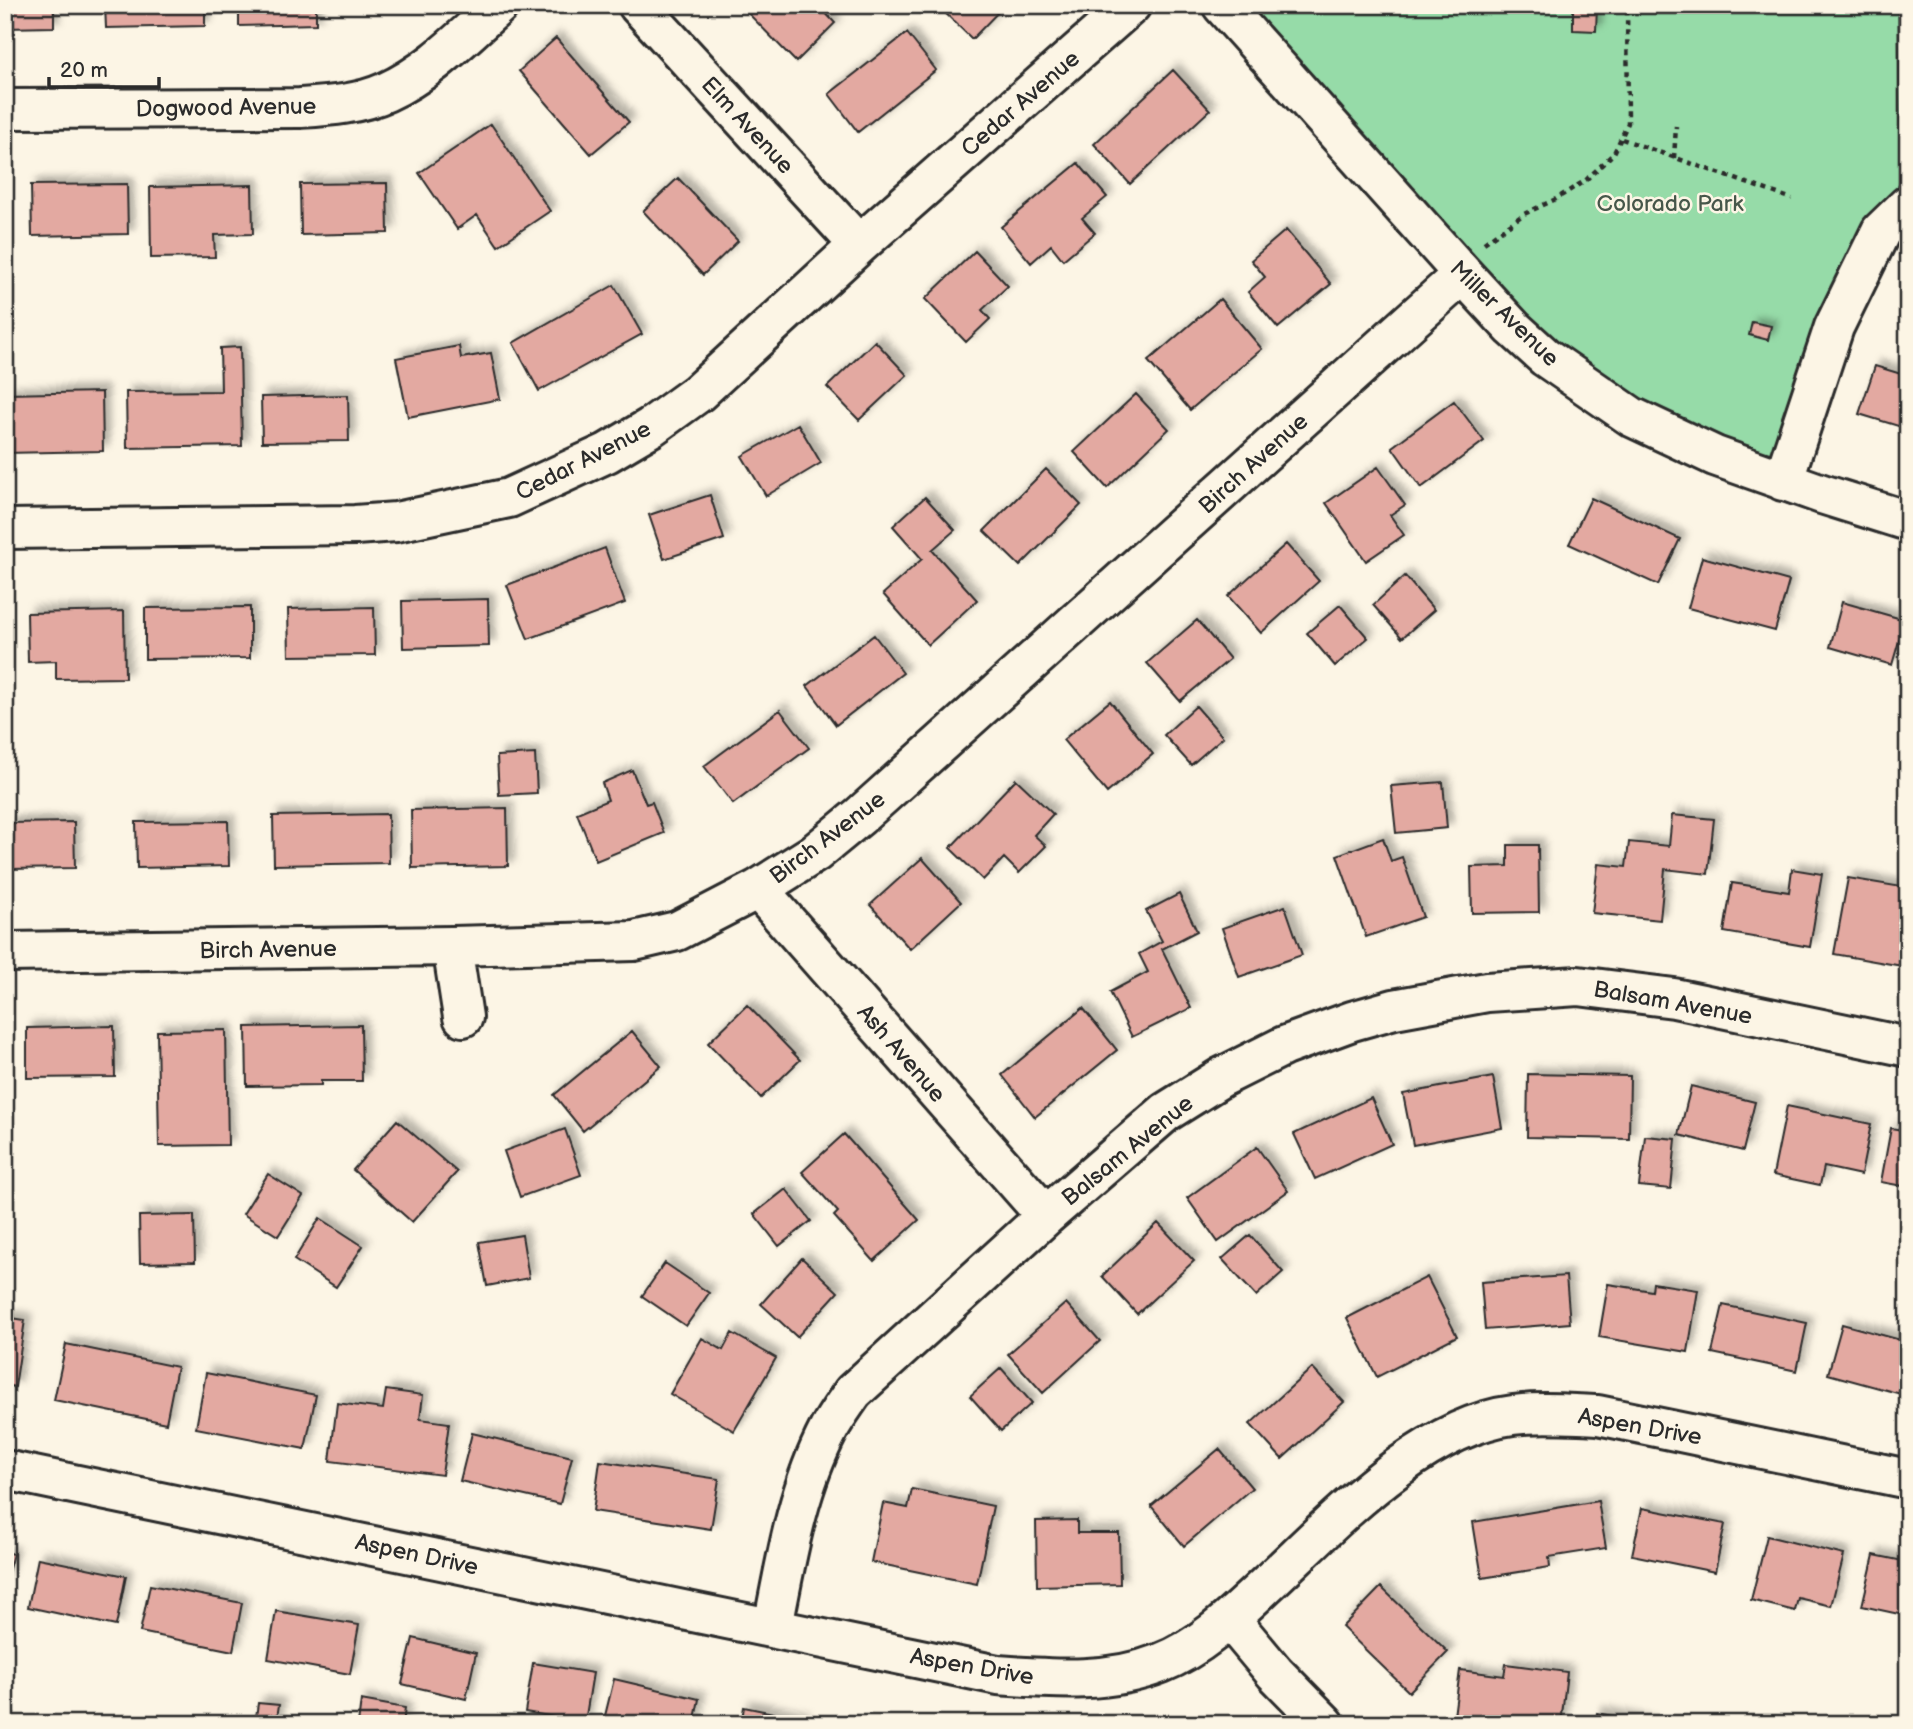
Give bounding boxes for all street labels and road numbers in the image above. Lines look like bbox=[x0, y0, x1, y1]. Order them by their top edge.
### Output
street label: Cedar Avenue bbox=[956, 45, 1086, 163]
street label: Elm Avenue bbox=[695, 71, 799, 180]
street label: Dogwood Avenue bbox=[135, 92, 317, 124]
street label: Miller Avenue bbox=[1444, 255, 1565, 373]
street label: Birch Avenue bbox=[1193, 407, 1314, 520]
street label: Cedar Avenue bbox=[511, 415, 656, 507]
street label: Birch Avenue bbox=[764, 785, 891, 890]
street label: Birch Avenue bbox=[199, 935, 337, 965]
street label: Balsam Avenue bbox=[1591, 975, 1754, 1031]
street label: Ash Avenue bbox=[851, 999, 951, 1108]
street label: Balsam Avenue bbox=[1056, 1089, 1199, 1212]
street label: Aspen Drive bbox=[1576, 1402, 1704, 1452]
street label: Aspen Drive bbox=[353, 1528, 481, 1582]
street label: Aspen Drive bbox=[908, 1642, 1036, 1692]

